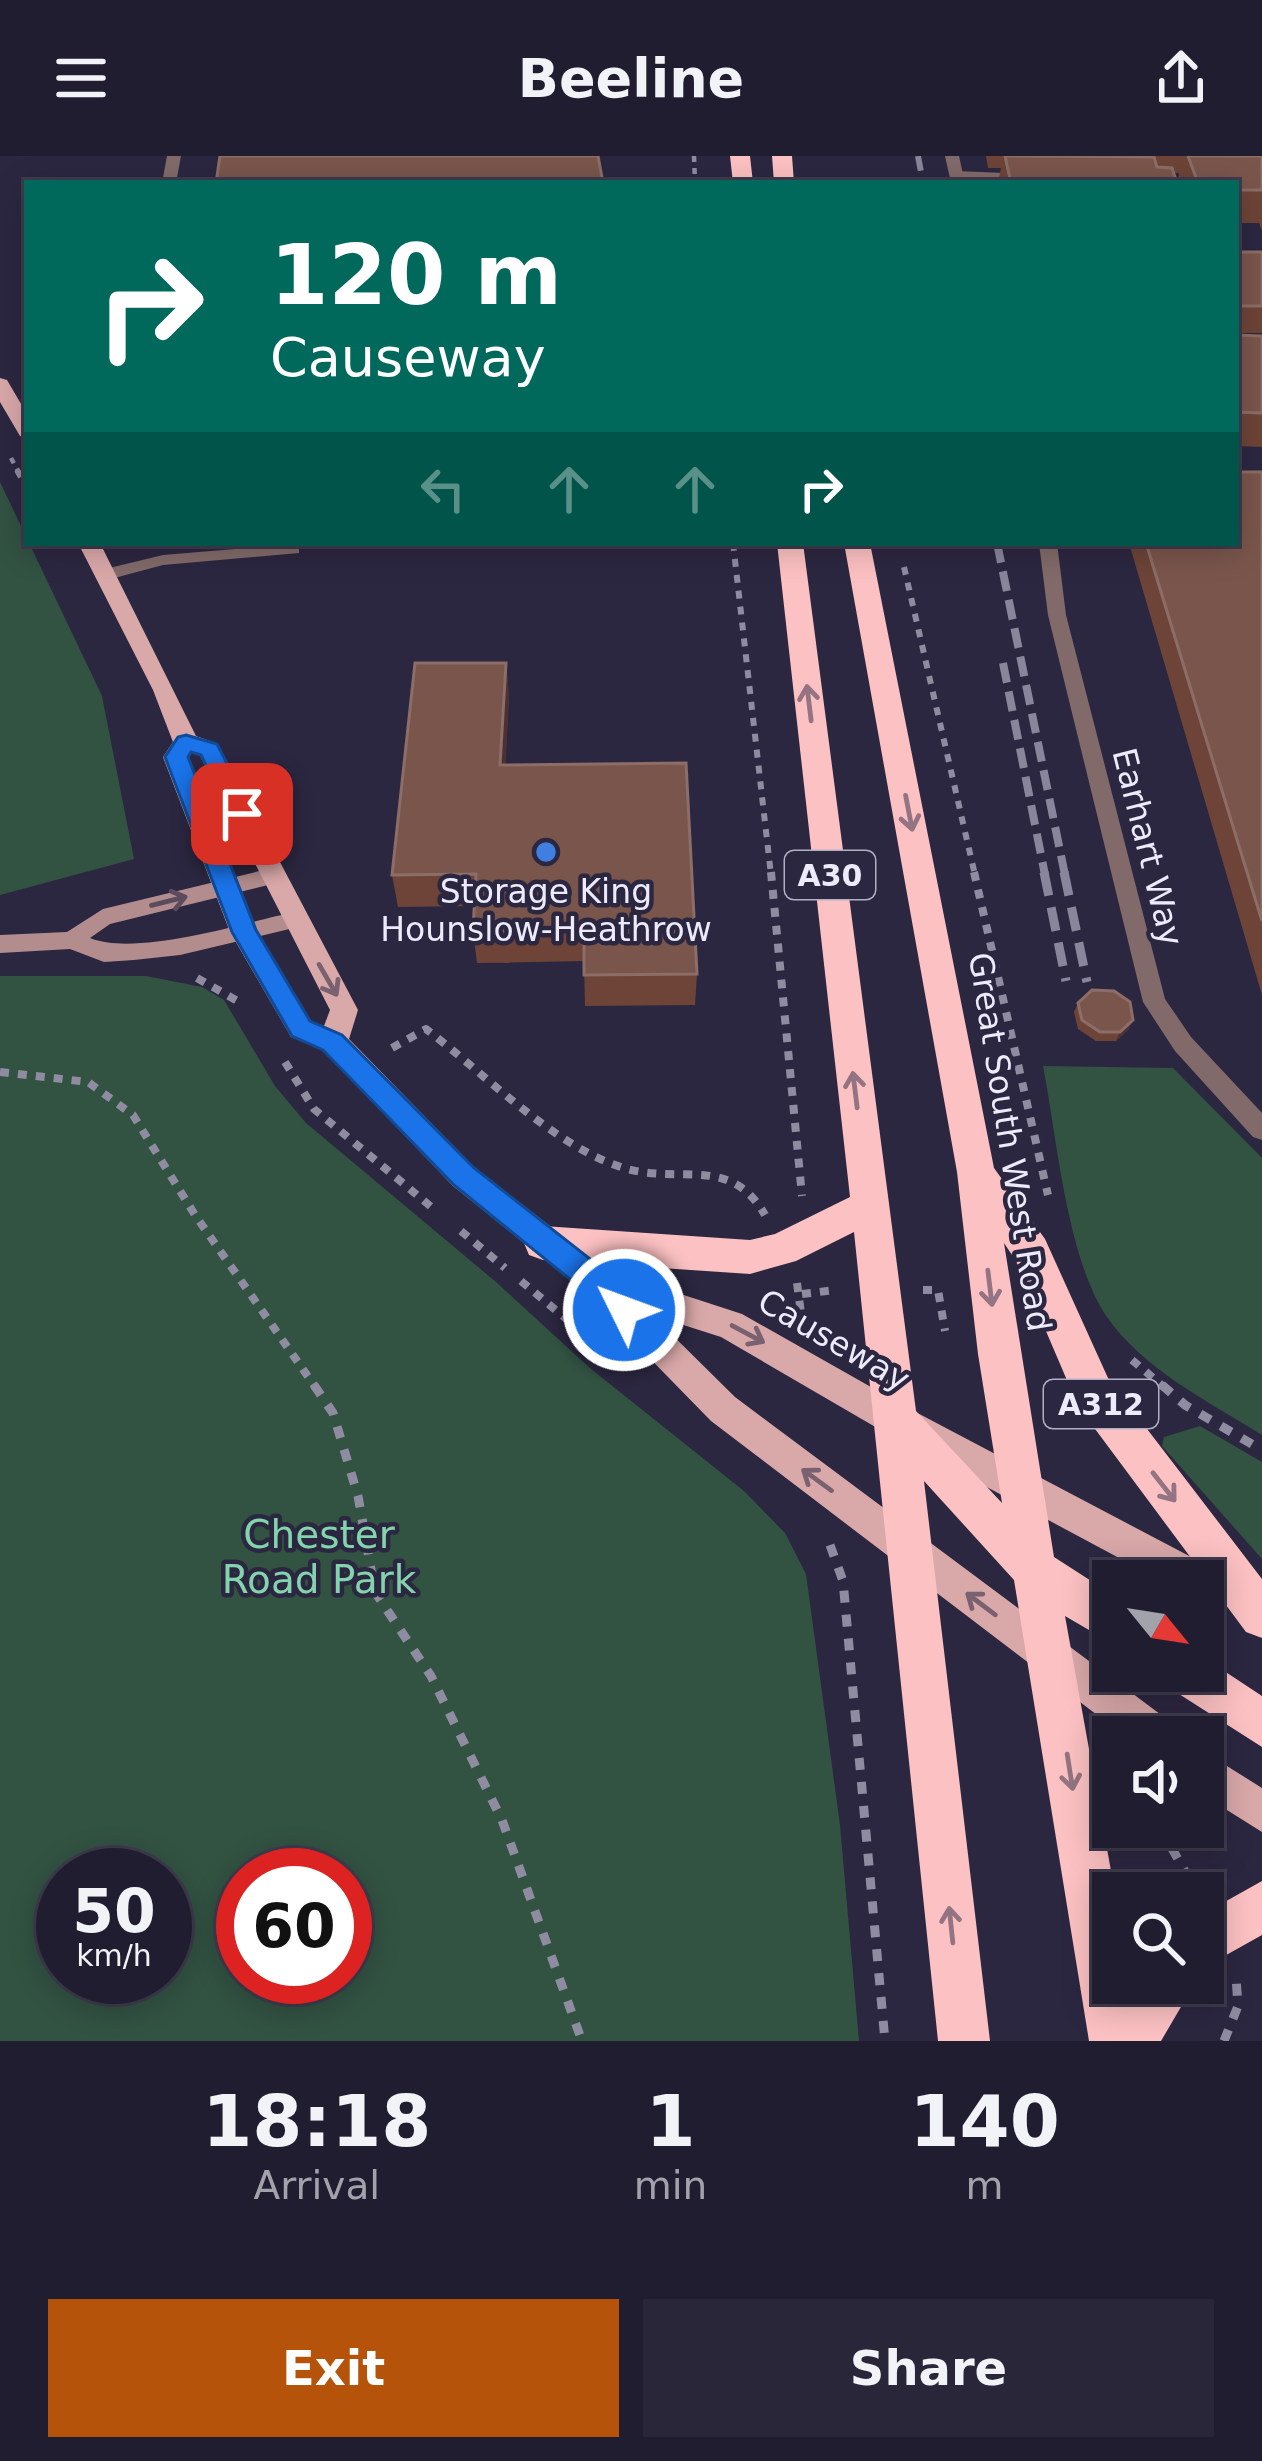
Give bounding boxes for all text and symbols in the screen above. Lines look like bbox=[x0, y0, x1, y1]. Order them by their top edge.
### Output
icon: menu bbox=[48, 45, 114, 111]
icon: share bbox=[1148, 45, 1214, 111]
text: Beeline bbox=[518, 47, 744, 110]
text: 120 m bbox=[270, 226, 562, 324]
icon: right bbox=[72, 228, 228, 384]
text: Causeway bbox=[270, 326, 546, 389]
icon: left bbox=[410, 456, 476, 522]
icon: ahead bbox=[536, 456, 602, 522]
icon: ahead bbox=[662, 456, 728, 522]
icon: right bbox=[788, 456, 854, 522]
one-way arrow bbox=[797, 684, 819, 723]
street label: Earhart Way bbox=[1105, 744, 1191, 950]
pin bbox=[191, 763, 293, 865]
icon: arrive bbox=[209, 781, 275, 847]
one-way arrow bbox=[899, 792, 921, 831]
marker: Storage King Hounslow-Heathrow bbox=[533, 839, 559, 865]
road number: A30 bbox=[785, 851, 875, 899]
place label: Storage King Hounslow-Heathrow bbox=[380, 872, 712, 949]
one-way arrow bbox=[149, 889, 187, 912]
street label: Great South West Road bbox=[961, 950, 1059, 1334]
one-way arrow bbox=[316, 962, 340, 997]
one-way arrow bbox=[844, 1071, 866, 1110]
position arrow bbox=[561, 1247, 687, 1373]
one-way arrow bbox=[980, 1268, 1002, 1307]
street label: Causeway bbox=[751, 1281, 917, 1399]
one-way arrow bbox=[729, 1323, 764, 1346]
road number: A312 bbox=[1044, 1380, 1158, 1428]
one-way arrow bbox=[801, 1468, 834, 1493]
one-way arrow bbox=[1150, 1471, 1177, 1503]
park label: Chester Road Park bbox=[222, 1512, 417, 1602]
north arrow bbox=[1092, 1560, 1224, 1692]
map controls bbox=[1092, 1560, 1224, 2004]
one-way arrow bbox=[965, 1591, 998, 1617]
button: sound bbox=[1092, 1716, 1224, 1848]
one-way arrow bbox=[1060, 1752, 1083, 1791]
speed limit sign: 60 bbox=[216, 1848, 372, 2004]
button: search bbox=[1092, 1872, 1224, 2004]
text: 50 bbox=[72, 1876, 156, 1946]
one-way arrow bbox=[939, 1906, 962, 1945]
text: km/h bbox=[76, 1938, 152, 1973]
text: 18:18 bbox=[202, 2079, 431, 2163]
text: 1 bbox=[645, 2079, 695, 2163]
text: 140 bbox=[909, 2079, 1060, 2163]
text: Arrival bbox=[253, 2163, 380, 2208]
text: min bbox=[634, 2163, 707, 2208]
text: m bbox=[966, 2163, 1004, 2208]
button: Exit bbox=[48, 2299, 619, 2437]
button: Share bbox=[643, 2299, 1214, 2437]

